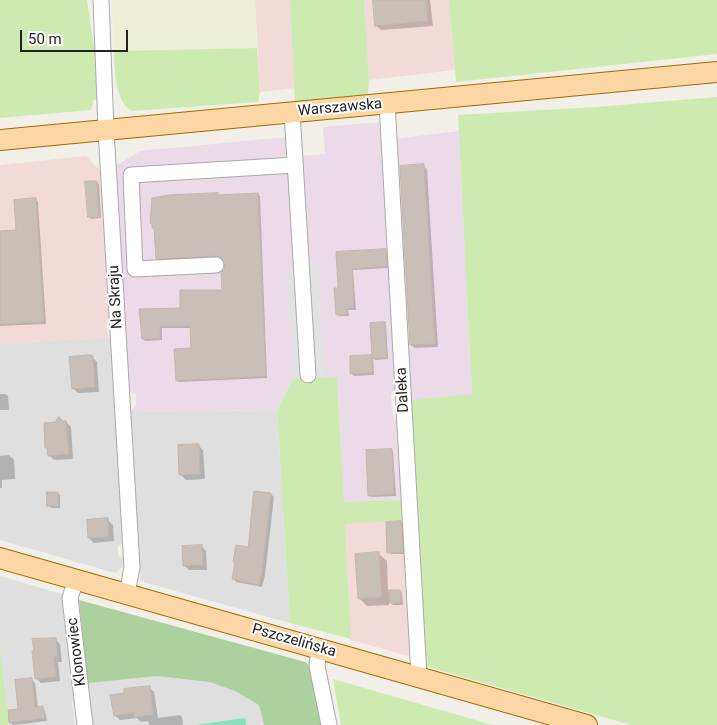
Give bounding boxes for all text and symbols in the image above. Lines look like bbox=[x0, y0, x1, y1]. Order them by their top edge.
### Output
scale bar bbox=[22, 20, 130, 52]
text: 50 m bbox=[28, 30, 62, 48]
street label: Warszawska bbox=[297, 95, 383, 121]
street label: Na Skraju bbox=[105, 265, 127, 329]
street label: Daleka bbox=[393, 367, 413, 413]
street label: Klonowiec bbox=[64, 617, 90, 687]
street label: Pszczelińska bbox=[250, 620, 338, 662]

